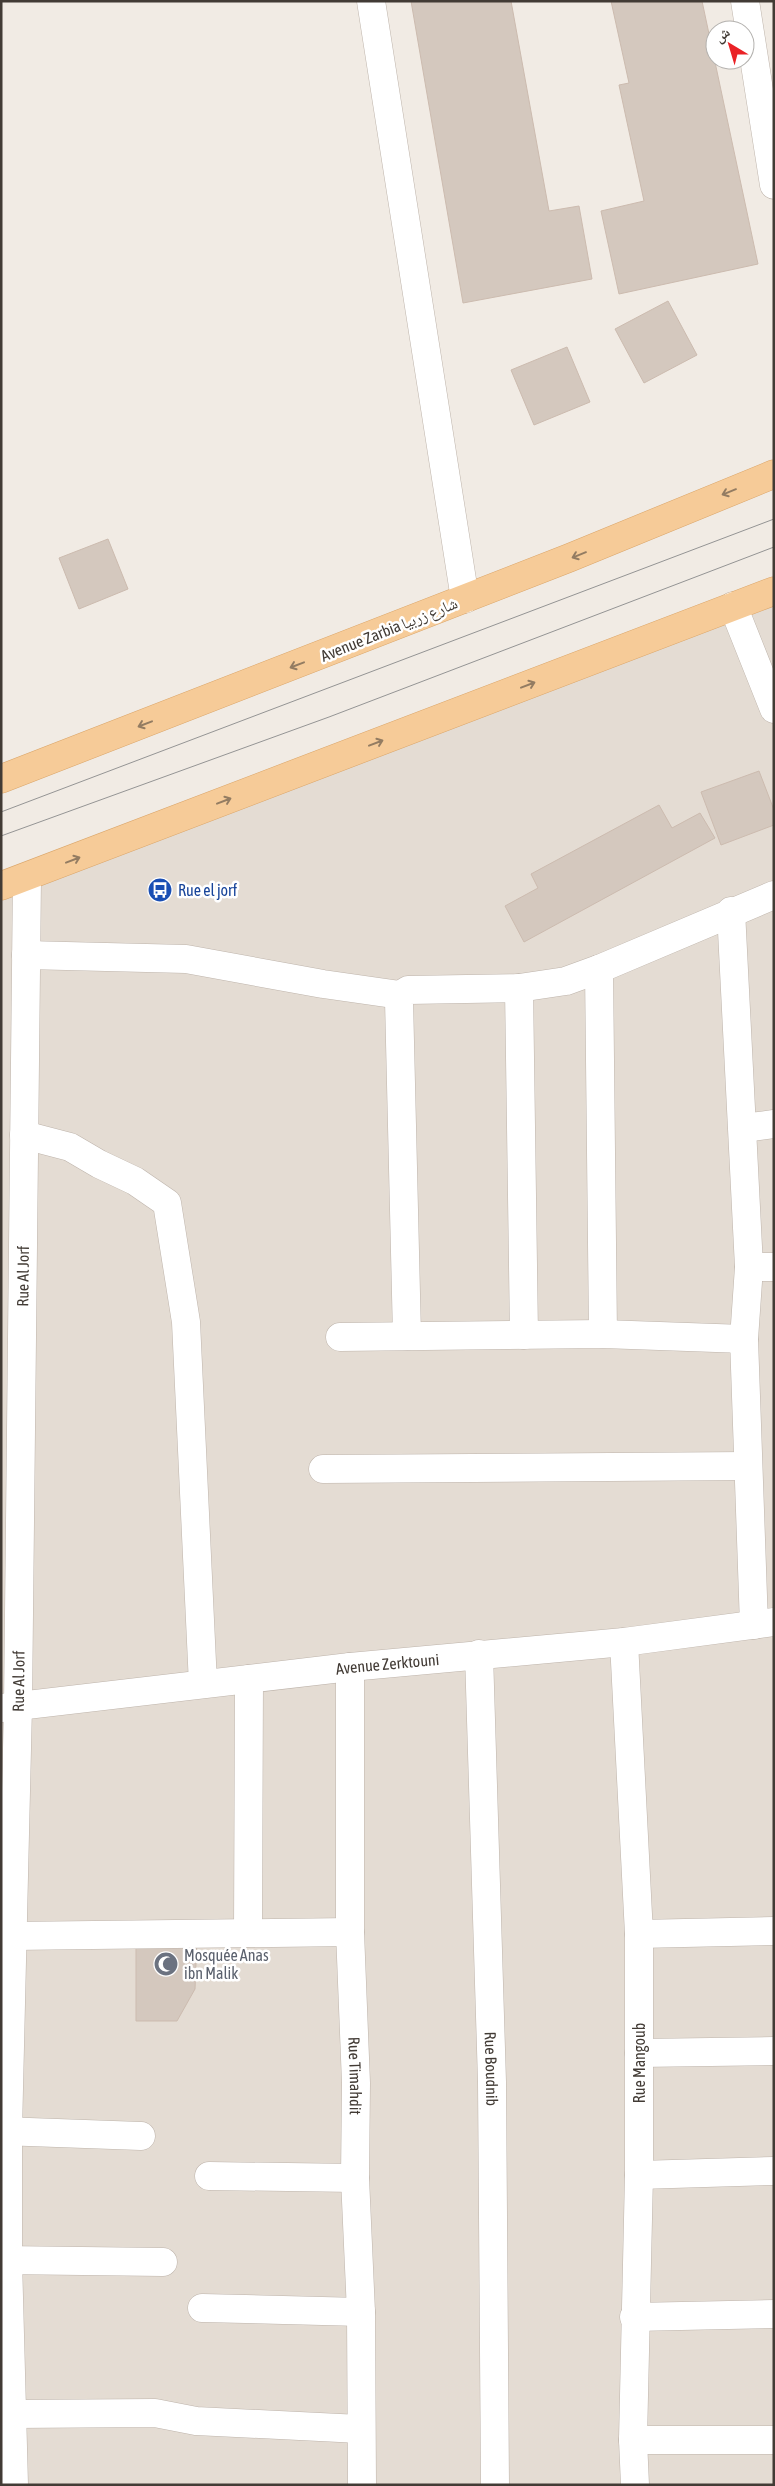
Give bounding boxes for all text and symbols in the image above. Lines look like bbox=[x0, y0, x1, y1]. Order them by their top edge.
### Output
north arrow bbox=[705, 20, 755, 70]
text: ش bbox=[711, 24, 734, 46]
one-way arrow bbox=[722, 488, 737, 498]
one-way arrow bbox=[571, 551, 586, 560]
street label: Avenue Zarbia شارع زربيا bbox=[318, 593, 461, 667]
one-way arrow bbox=[290, 661, 305, 671]
one-way arrow bbox=[520, 680, 535, 689]
one-way arrow bbox=[138, 720, 153, 729]
one-way arrow bbox=[368, 738, 383, 747]
one-way arrow bbox=[216, 796, 231, 806]
one-way arrow bbox=[64, 855, 80, 864]
bus stop icon: Rue el jorf bbox=[147, 877, 173, 903]
place label: Rue el jorf bbox=[178, 881, 238, 900]
street label: Rue Al Jorf bbox=[13, 1245, 32, 1307]
street label: Rue Al Jorf bbox=[9, 1650, 28, 1712]
street label: Avenue Zerktouni bbox=[335, 1650, 440, 1678]
place label: Mosquée Anas ibn Malik bbox=[184, 1946, 269, 1982]
mosque icon: Mosquée Anas ibn Malik bbox=[153, 1951, 179, 1977]
street label: Rue Mangoub bbox=[630, 2023, 649, 2103]
street label: Rue Boudnib bbox=[481, 2031, 501, 2106]
street label: Rue Timahdit bbox=[345, 2036, 365, 2115]

